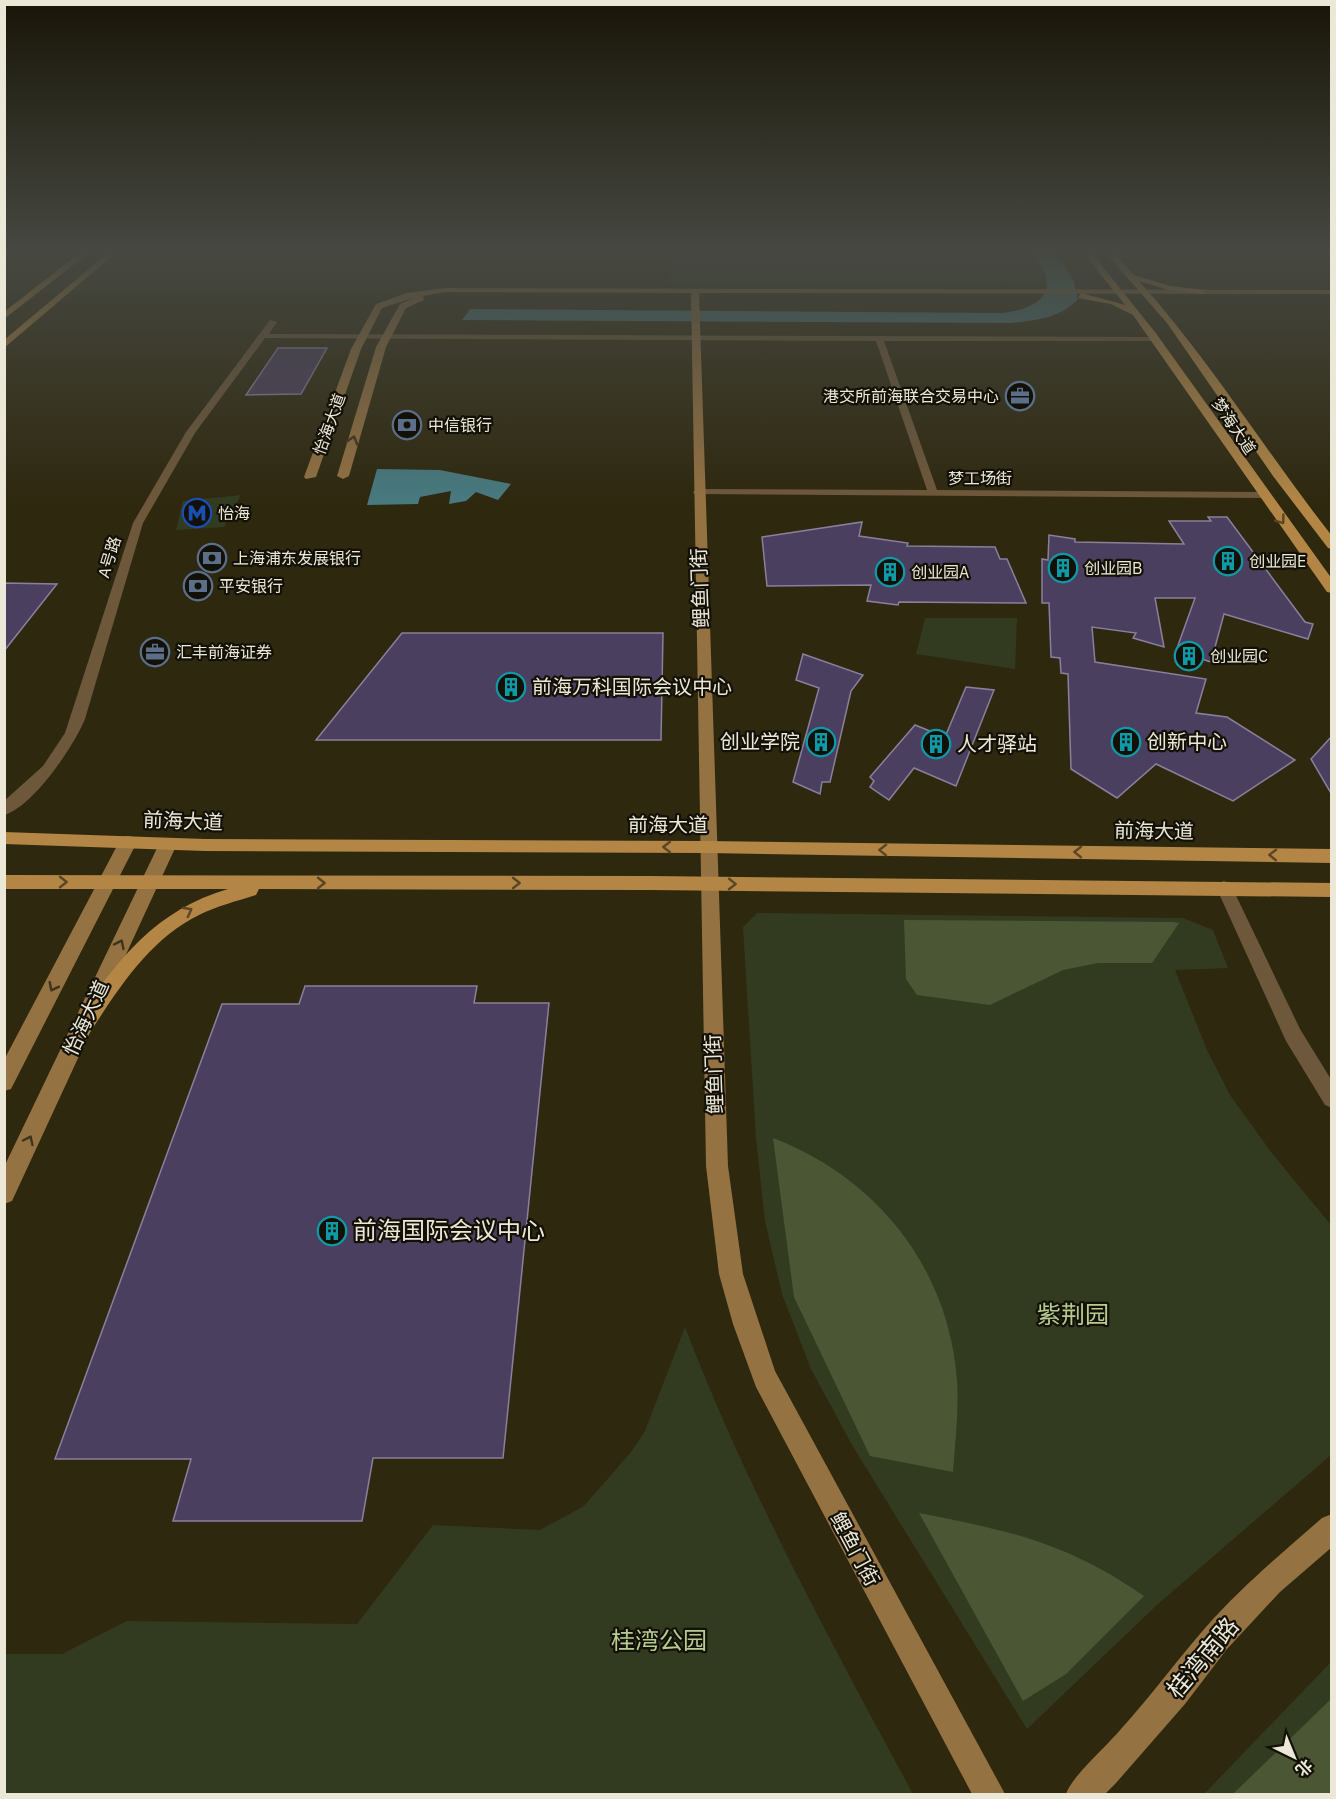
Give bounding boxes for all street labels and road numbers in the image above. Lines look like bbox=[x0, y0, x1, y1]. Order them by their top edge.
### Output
street label: 怡海大道 bbox=[309, 391, 349, 457]
street label: 梦海大道 bbox=[1208, 394, 1260, 458]
street label: 梦工场街 bbox=[948, 468, 1012, 488]
street label: A号路 bbox=[93, 534, 125, 580]
street label: 鲤鱼门街 bbox=[685, 548, 714, 628]
street label: 前海大道 bbox=[143, 806, 223, 835]
street label: 前海大道 bbox=[628, 811, 708, 838]
street label: 前海大道 bbox=[1114, 816, 1194, 845]
street label: 怡海大道 bbox=[56, 976, 115, 1060]
street label: 鲤鱼门街 bbox=[699, 1034, 728, 1114]
street label: 鲤鱼门街 bbox=[825, 1507, 886, 1590]
street label: 桂湾南路 bbox=[1159, 1610, 1245, 1704]

